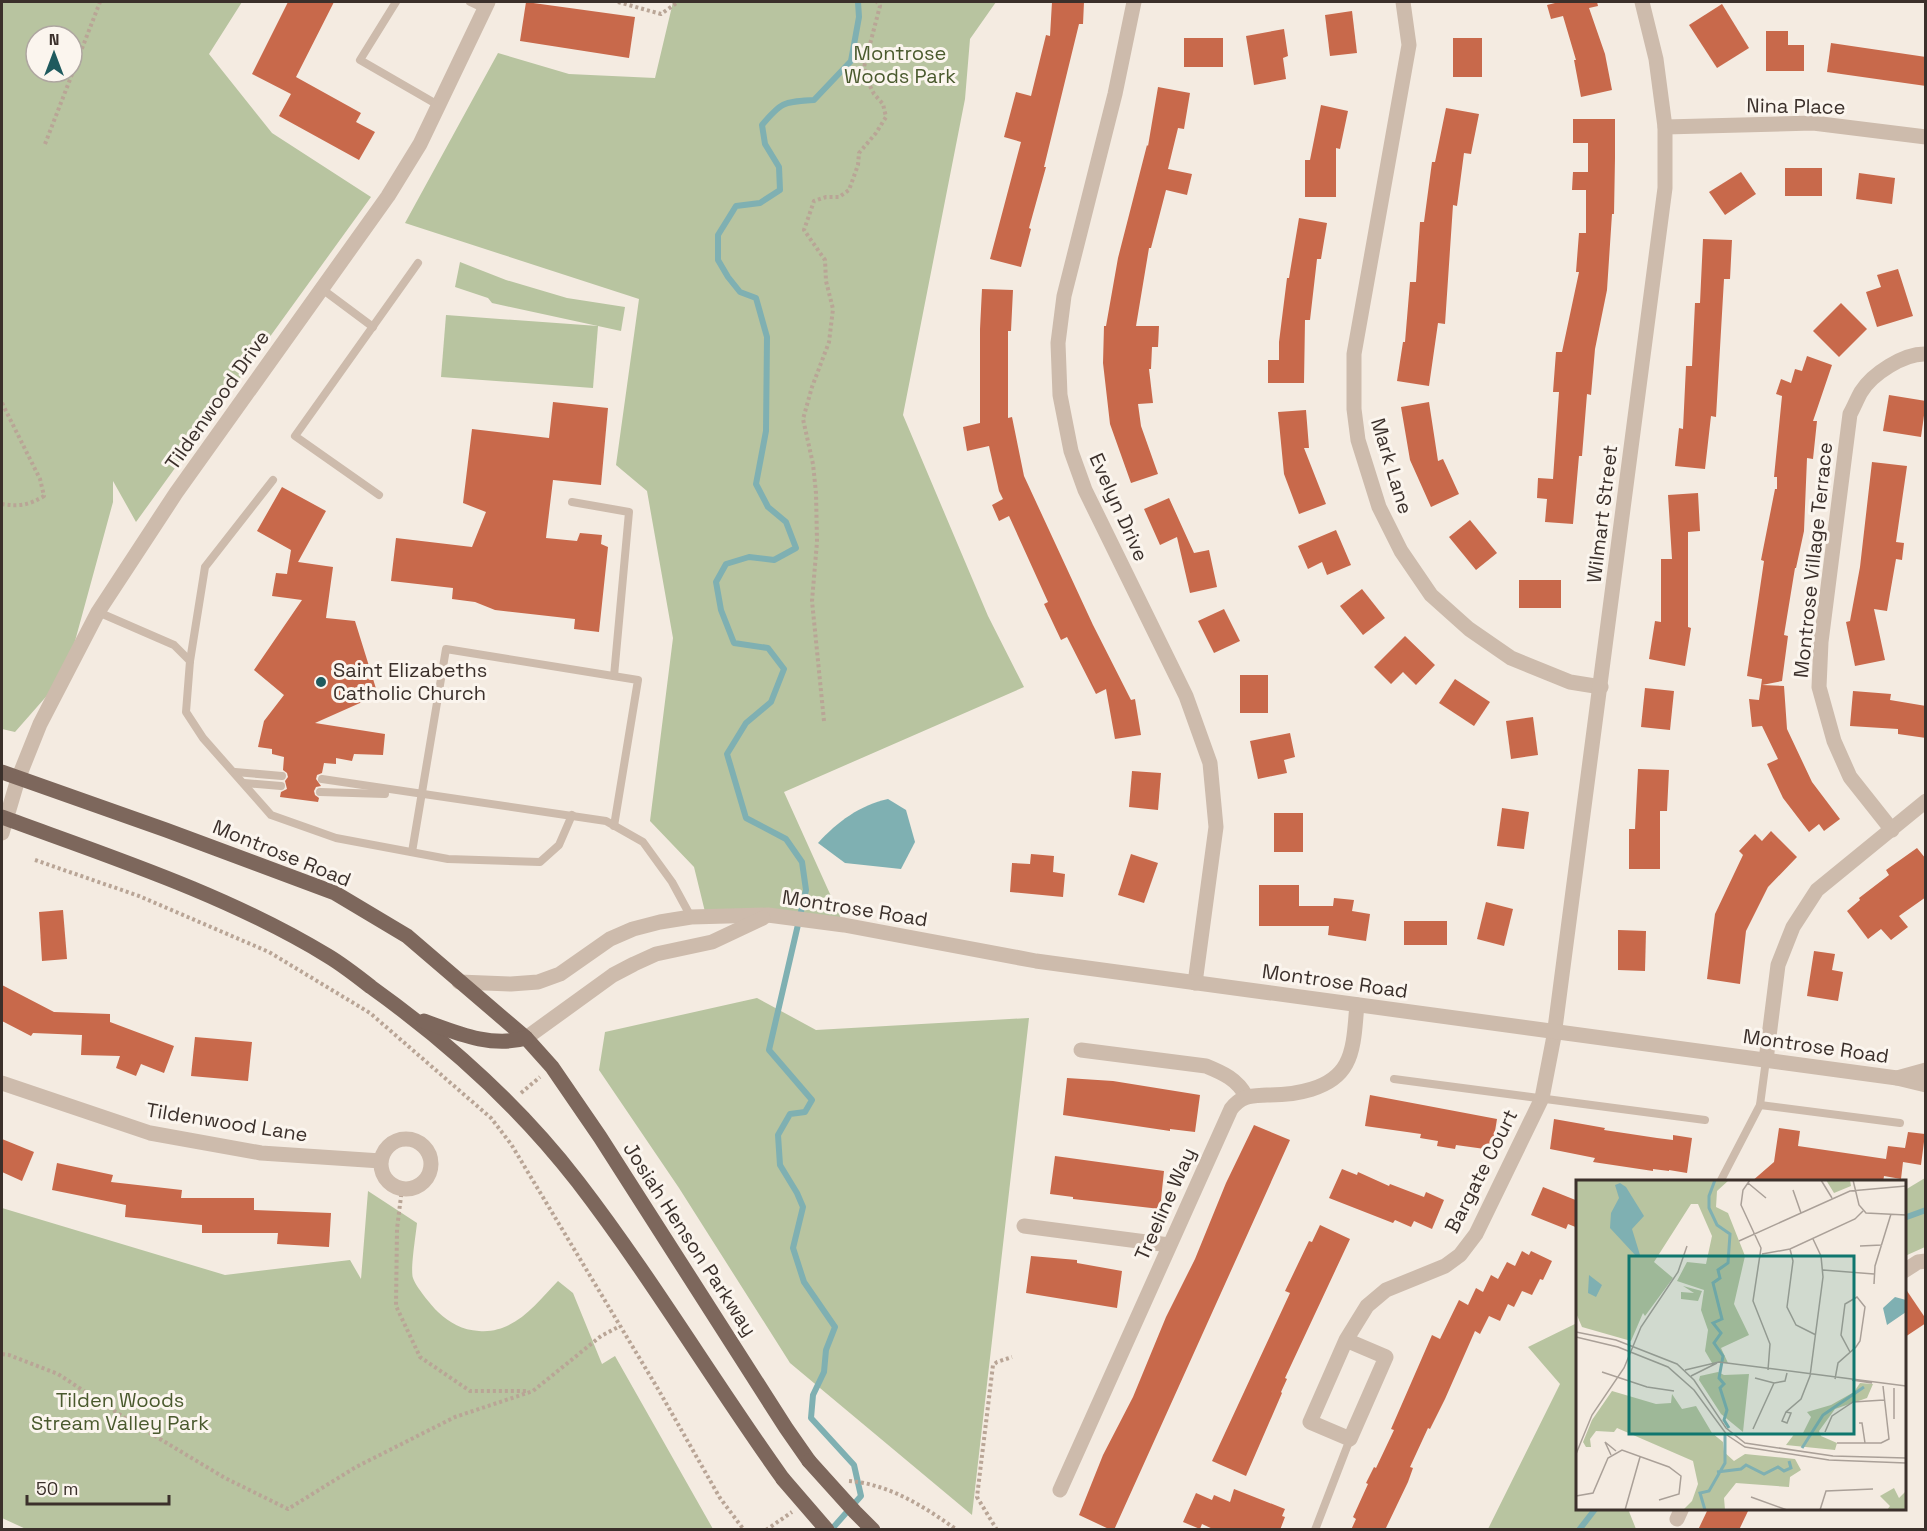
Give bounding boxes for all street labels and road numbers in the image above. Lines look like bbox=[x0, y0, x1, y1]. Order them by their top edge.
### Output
street label: Nina Place bbox=[1746, 92, 1846, 120]
street label: Tildenwood Drive bbox=[159, 325, 275, 475]
street label: Mark Lane bbox=[1365, 415, 1419, 517]
street label: Montrose Village Terrace bbox=[1788, 441, 1838, 679]
street label: Wilmart Street bbox=[1581, 443, 1623, 585]
street label: Evelyn Drive bbox=[1084, 449, 1154, 565]
street label: Montrose Road bbox=[209, 813, 355, 893]
street label: Montrose Road bbox=[780, 884, 930, 932]
street label: Montrose Road bbox=[1260, 958, 1410, 1004]
street label: Montrose Road bbox=[1741, 1023, 1891, 1069]
street label: Tildenwood Lane bbox=[144, 1096, 310, 1148]
street label: Bargate Court bbox=[1439, 1105, 1523, 1237]
street label: Josiah Henson Parkway bbox=[617, 1137, 763, 1341]
street label: Treeline Way bbox=[1129, 1144, 1201, 1264]

